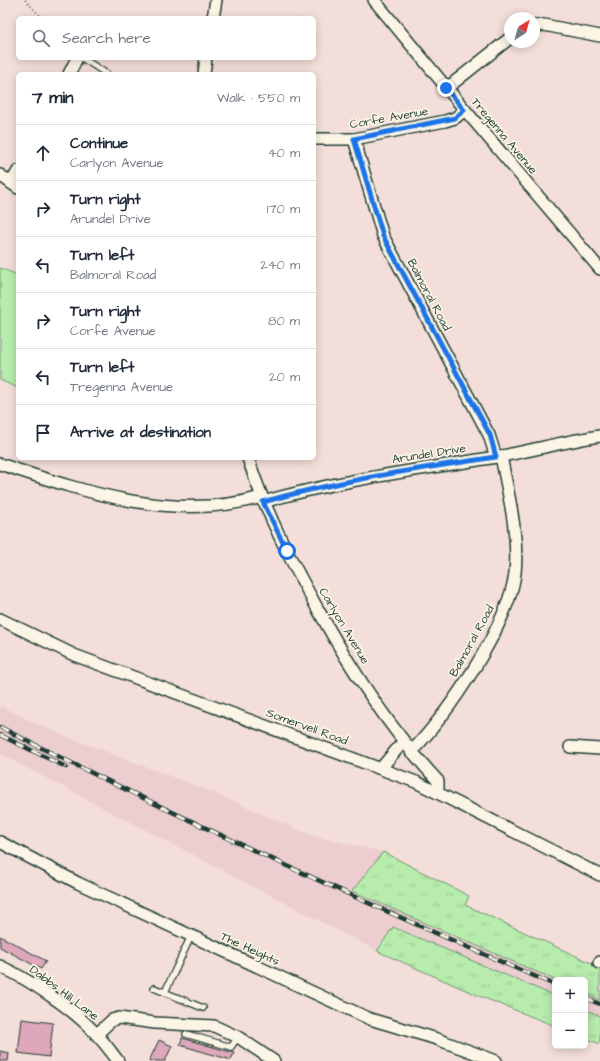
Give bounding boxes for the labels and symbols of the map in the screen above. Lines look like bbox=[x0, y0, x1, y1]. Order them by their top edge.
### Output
north arrow bbox=[504, 12, 540, 48]
route end bbox=[437, 79, 455, 97]
street label: Tregenna Avenue bbox=[466, 94, 541, 179]
street label: Corfe Avenue bbox=[348, 103, 430, 133]
street label: Balmoral Road bbox=[403, 256, 455, 334]
street label: Arundel Drive bbox=[391, 440, 468, 468]
route start bbox=[278, 542, 296, 560]
street label: Carlyon Avenue bbox=[314, 585, 374, 668]
street label: Balmoral Road bbox=[445, 602, 499, 680]
street label: Somervell Road bbox=[264, 704, 350, 750]
street label: The Heights bbox=[217, 928, 282, 971]
street label: Dabbs Hill Lane bbox=[26, 961, 103, 1025]

